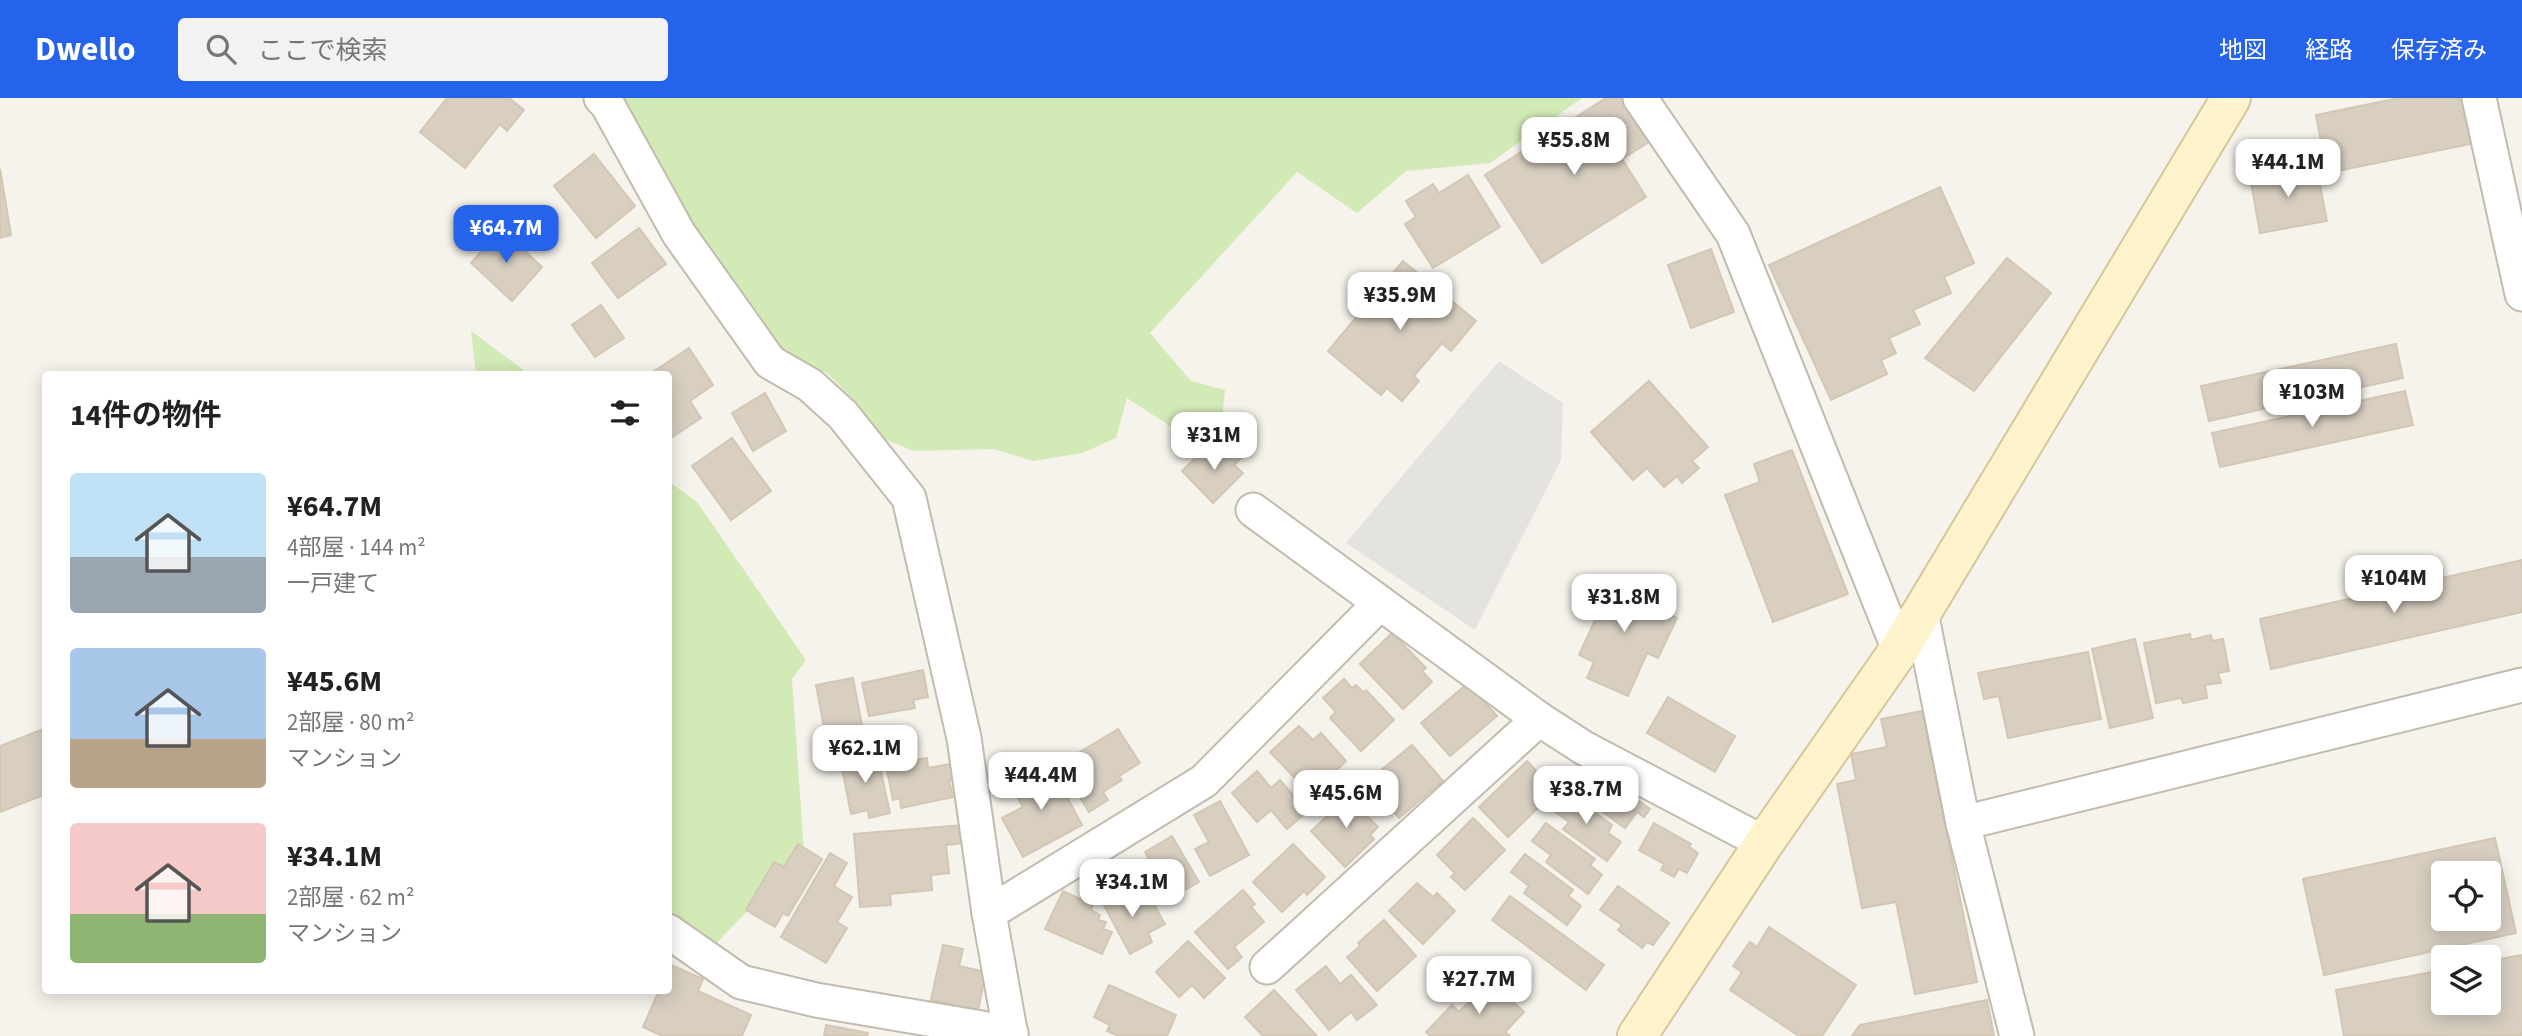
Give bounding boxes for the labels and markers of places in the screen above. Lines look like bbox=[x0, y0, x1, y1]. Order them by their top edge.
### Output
pin: ¥55.8M bbox=[1517, 118, 1631, 177]
pin: ¥44.1M bbox=[2231, 140, 2345, 199]
pin: ¥64.7M bbox=[449, 206, 563, 265]
pin: ¥35.9M bbox=[1343, 272, 1457, 332]
pin: ¥103M bbox=[2263, 370, 2361, 429]
pin: ¥31M bbox=[1173, 412, 1255, 472]
pin: ¥104M bbox=[2345, 556, 2443, 615]
pin: ¥31.8M bbox=[1567, 574, 1681, 634]
pin: ¥62.1M bbox=[808, 726, 922, 785]
pin: ¥44.4M bbox=[984, 752, 1098, 812]
pin: ¥38.7M bbox=[1529, 766, 1643, 826]
pin: ¥45.6M bbox=[1289, 770, 1403, 830]
pin: ¥34.1M bbox=[1075, 860, 1189, 919]
pin: ¥27.7M bbox=[1422, 956, 1536, 1016]

